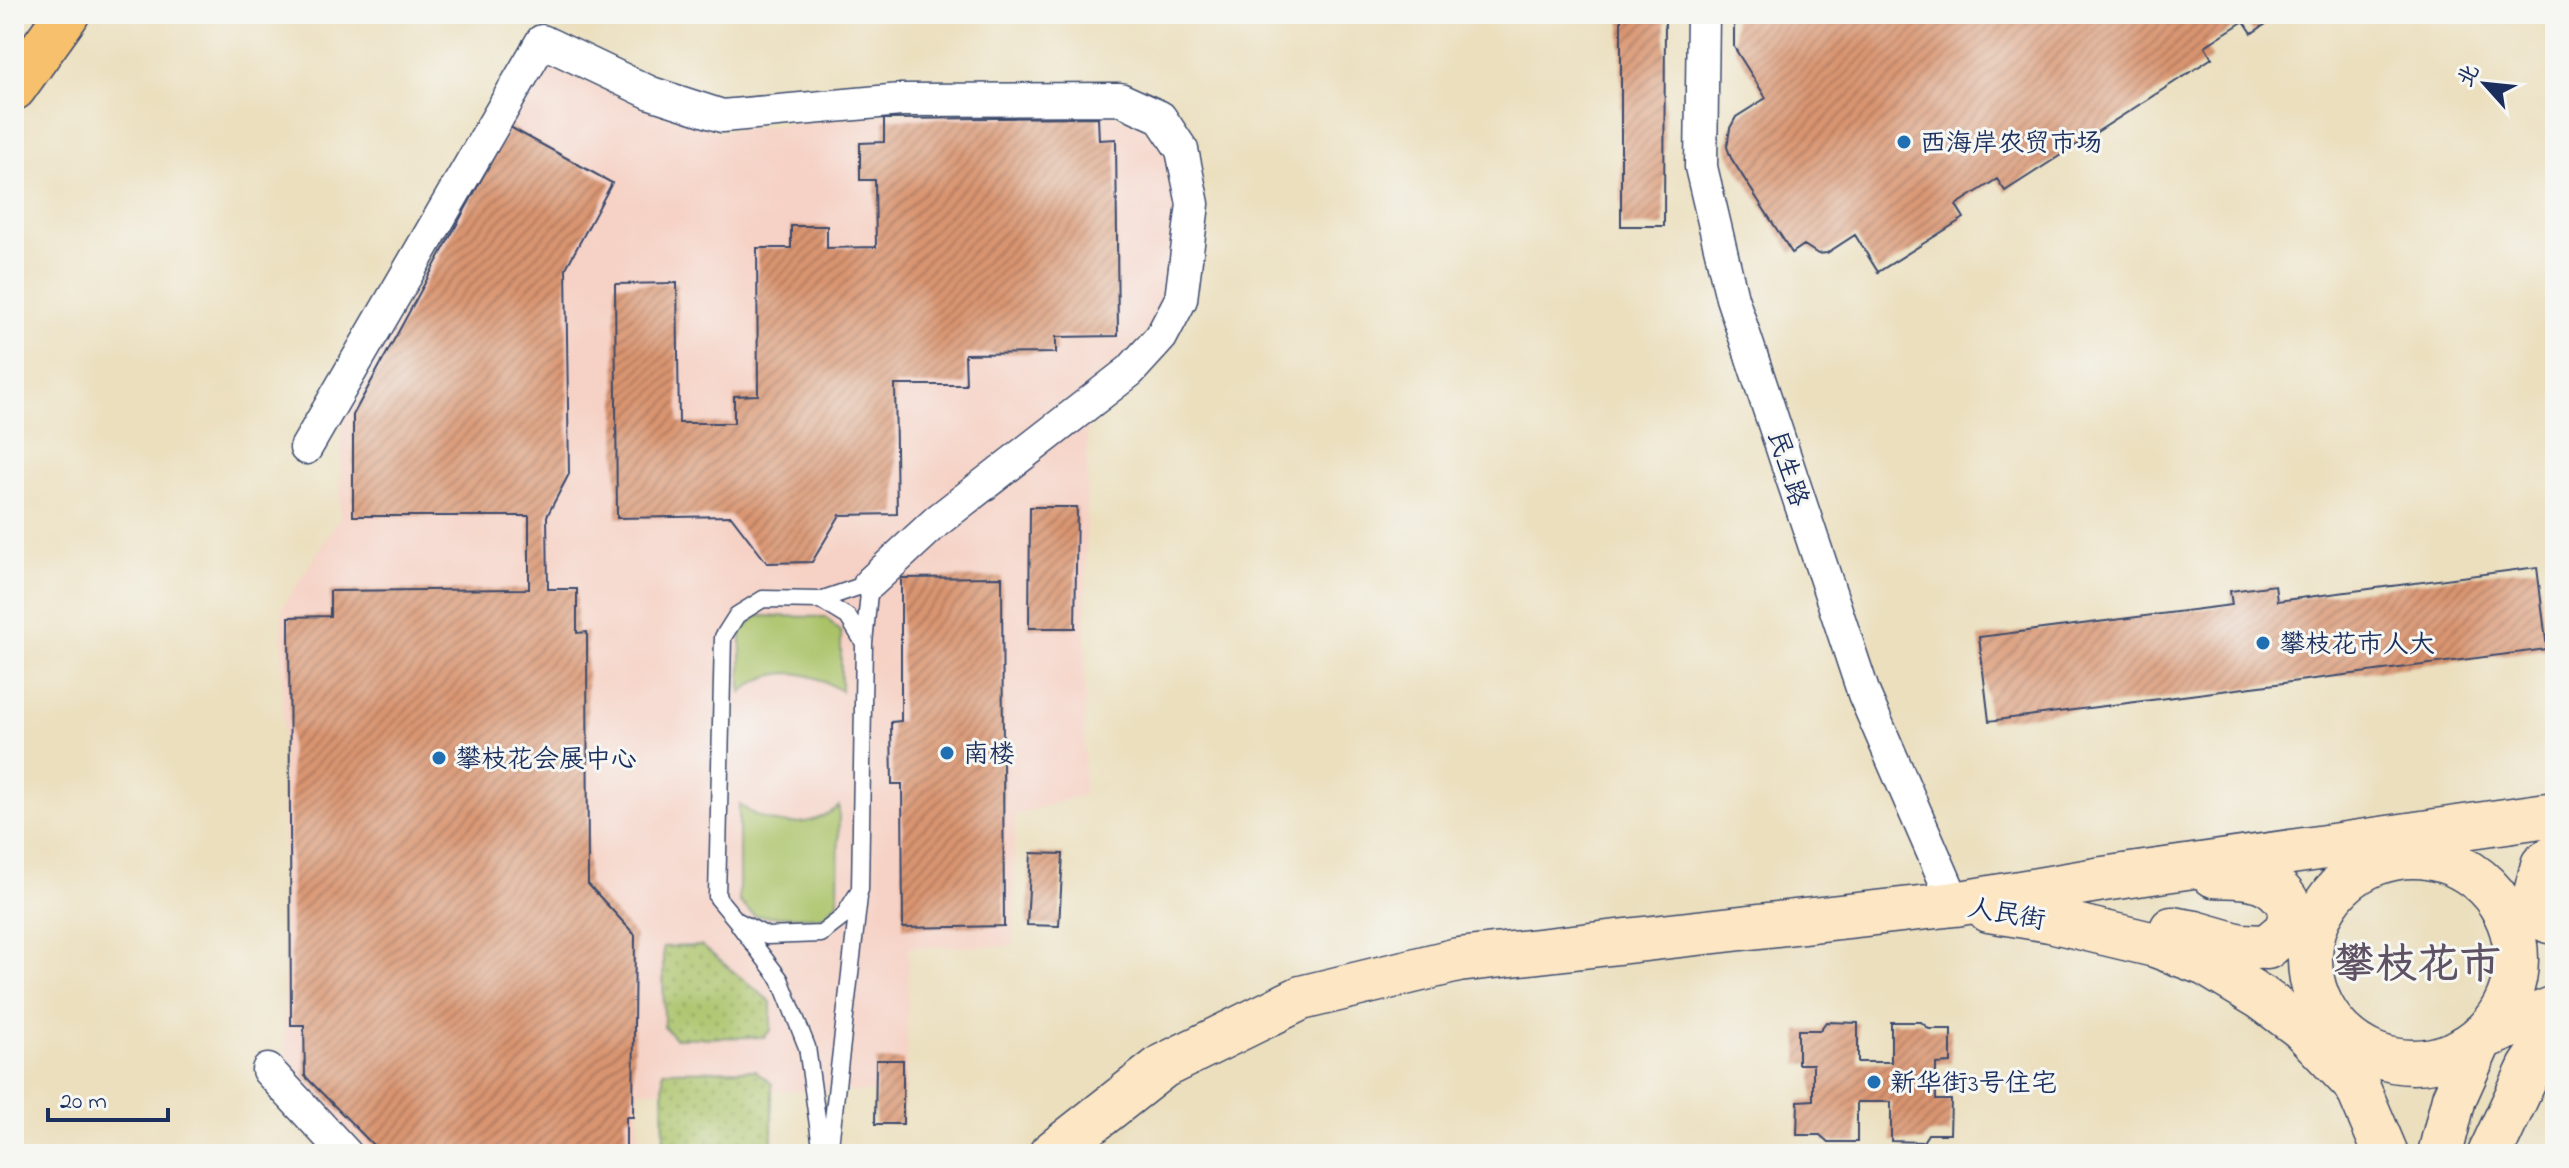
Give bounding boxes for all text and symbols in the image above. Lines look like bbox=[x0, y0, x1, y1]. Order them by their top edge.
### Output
north arrow bbox=[2445, 44, 2525, 124]
text: 北 bbox=[2451, 59, 2489, 93]
place label: 西海岸农贸市场 bbox=[1920, 126, 2102, 164]
marker: 西海岸农贸市场 bbox=[1895, 133, 1913, 151]
street label: 民生路 bbox=[1756, 426, 1816, 512]
place label: 攀枝花市人大 bbox=[2279, 627, 2435, 665]
marker: 攀枝花市人大 bbox=[2254, 634, 2272, 652]
place label: 南楼 bbox=[963, 737, 1015, 775]
place label: 攀枝花会展中心 bbox=[455, 742, 637, 780]
marker: 南楼 bbox=[938, 744, 956, 762]
marker: 攀枝花会展中心 bbox=[430, 749, 448, 767]
street label: 人民街 bbox=[1965, 890, 2048, 941]
district label: 攀枝花市 bbox=[2333, 936, 2501, 997]
place label: 新华街3号住宅 bbox=[1890, 1066, 2057, 1104]
scale bar bbox=[48, 1072, 168, 1122]
marker: 新华街3号住宅 bbox=[1865, 1073, 1883, 1091]
text: 20 m bbox=[60, 1085, 107, 1120]

